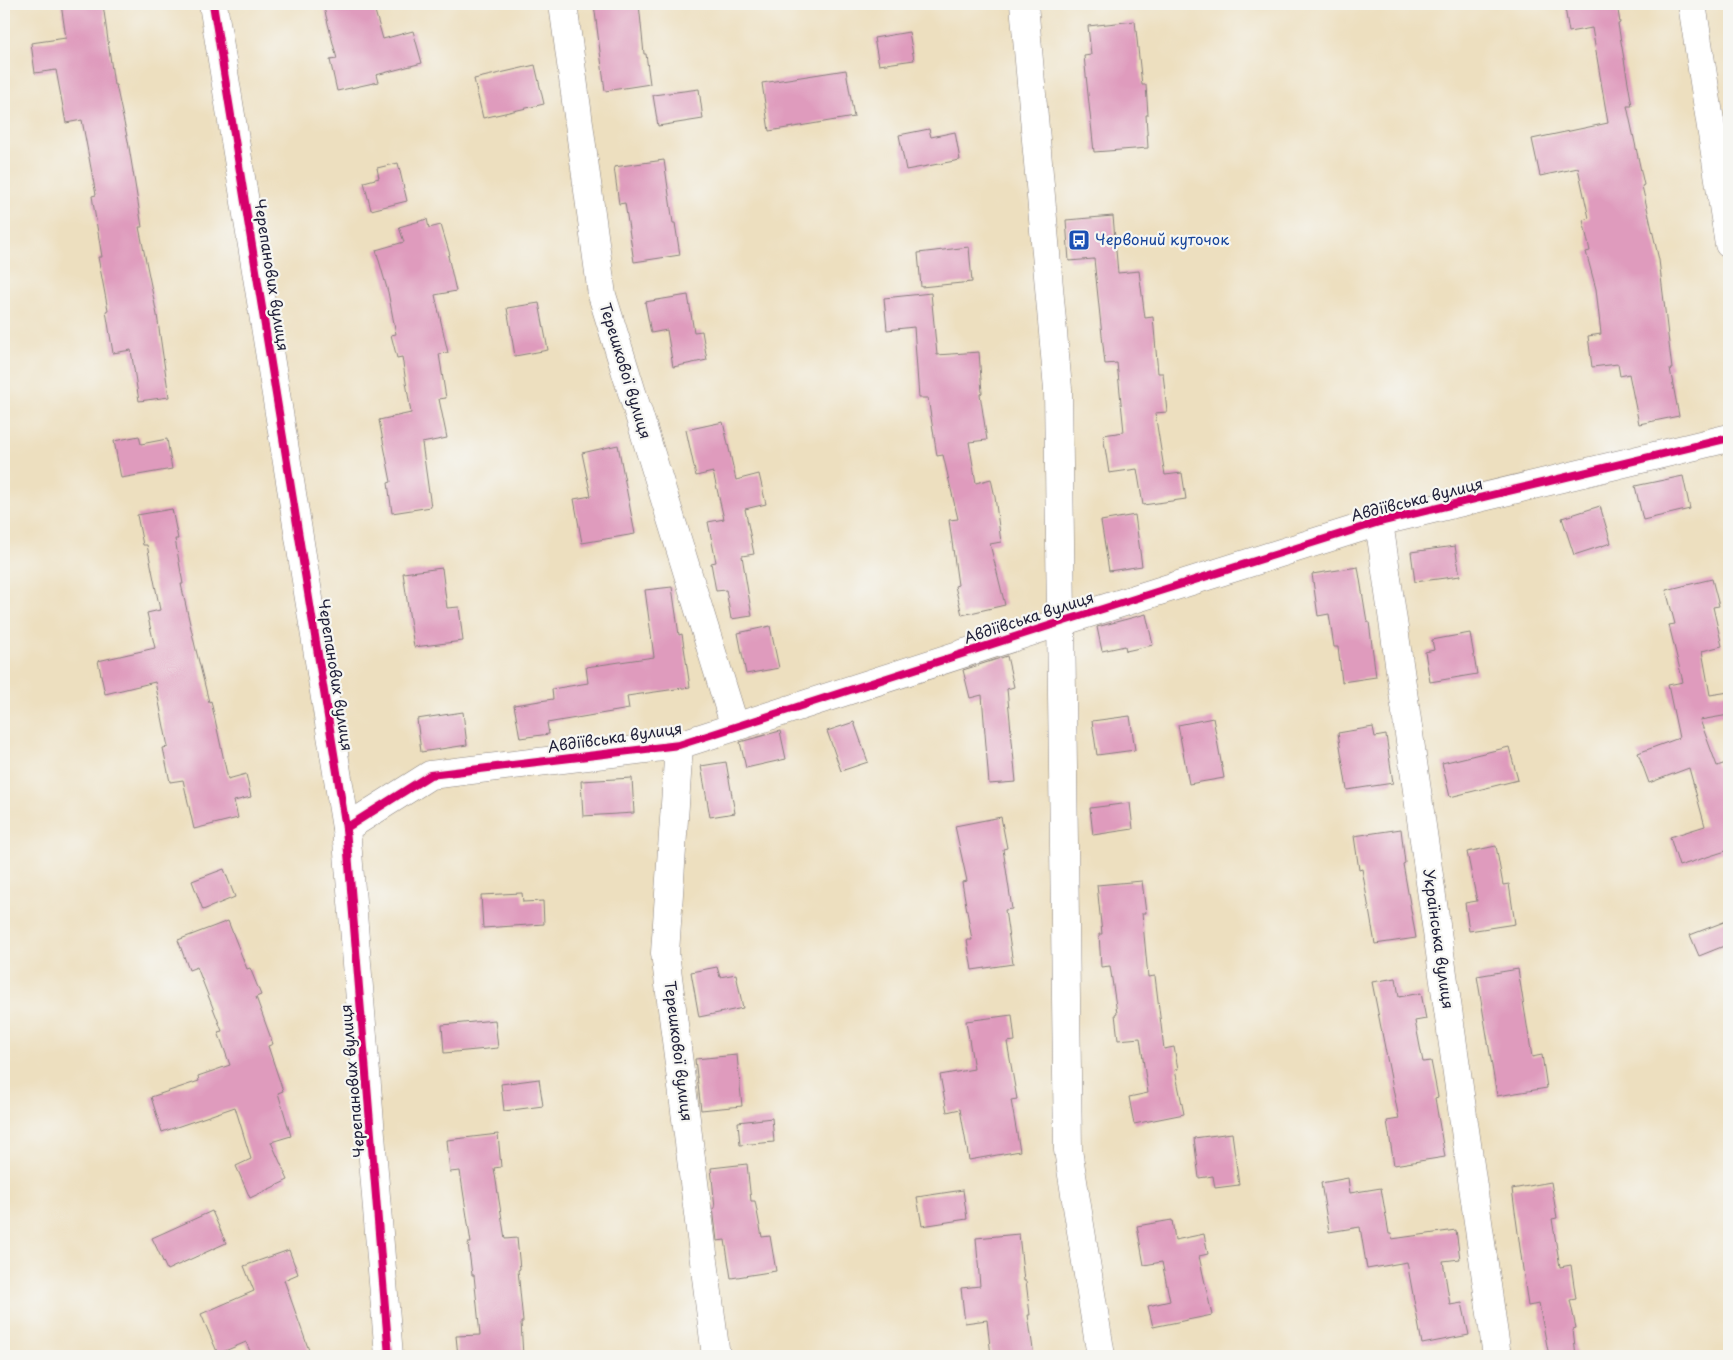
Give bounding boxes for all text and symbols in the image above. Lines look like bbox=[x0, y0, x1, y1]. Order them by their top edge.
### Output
street label: Черепанових вулиця bbox=[249, 197, 296, 353]
place label: Червоний куточок bbox=[1095, 227, 1229, 250]
bus stop icon: Червоний куточок bbox=[1067, 228, 1091, 252]
street label: Терешкової вулиця bbox=[595, 300, 658, 441]
street label: Авдіївська вулиця bbox=[1348, 471, 1485, 526]
street label: Авдіївська вулиця bbox=[961, 585, 1097, 648]
street label: Черепанових вулиця bbox=[313, 597, 360, 753]
street label: Авдіївська вулиця bbox=[546, 716, 683, 757]
street label: Українська вулиця bbox=[1418, 867, 1461, 1010]
street label: Терешкової вулиця bbox=[659, 979, 700, 1122]
street label: Черепанових вулиця bbox=[333, 1004, 370, 1159]

